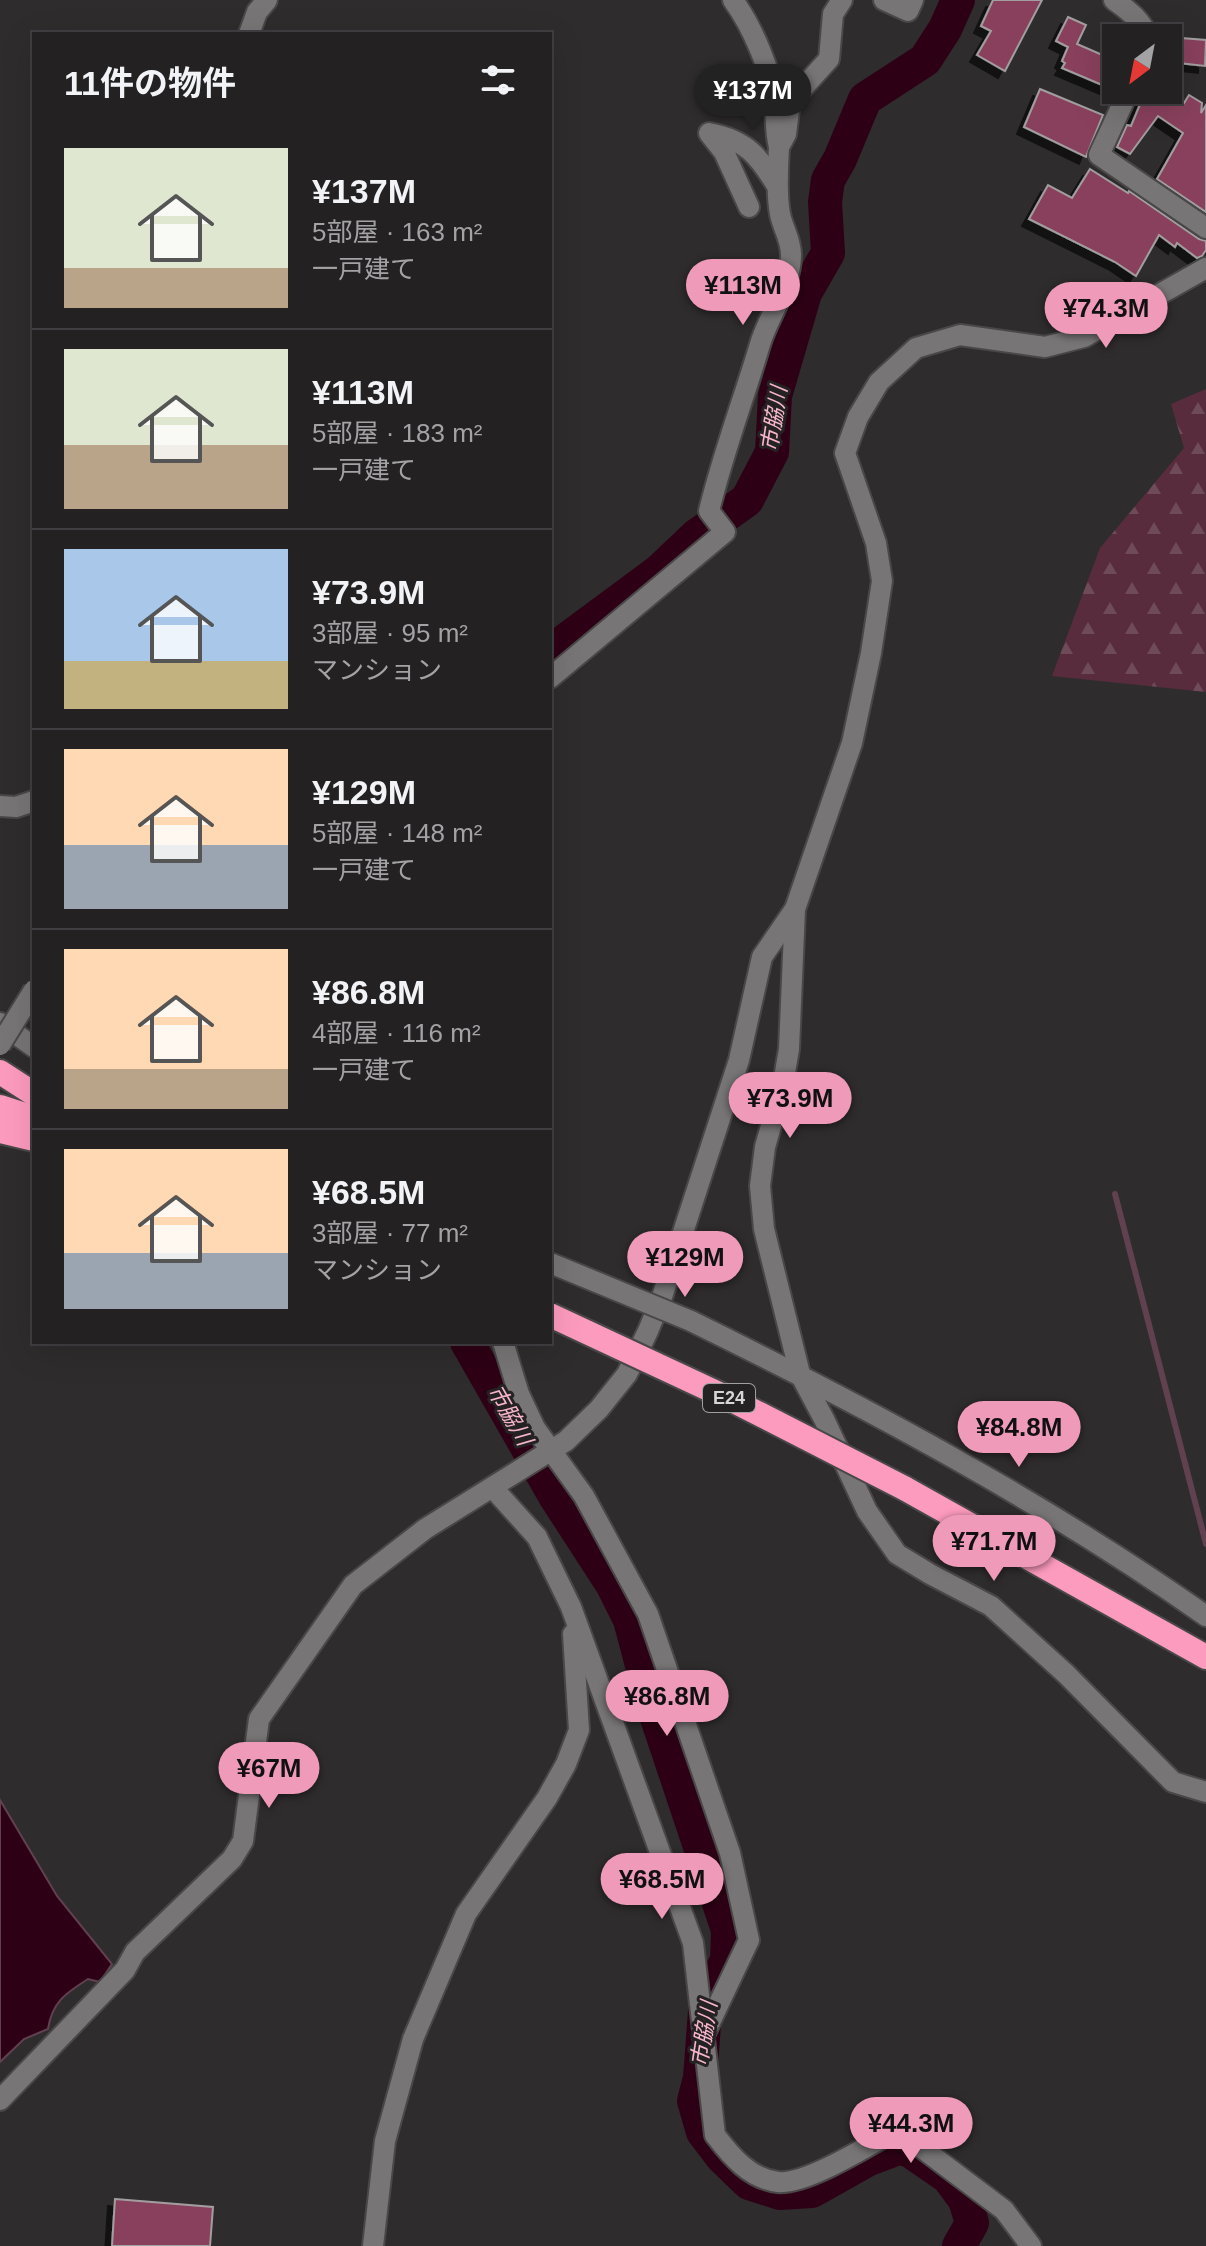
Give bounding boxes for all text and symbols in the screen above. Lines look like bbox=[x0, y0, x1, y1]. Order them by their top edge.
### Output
north arrow bbox=[1102, 24, 1182, 104]
map controls bbox=[1102, 24, 1182, 104]
icon: filters bbox=[476, 58, 520, 102]
text: 11件の物件 bbox=[64, 64, 236, 102]
pin: ¥137M bbox=[697, 64, 809, 132]
text: ¥137M bbox=[713, 75, 793, 105]
text: ¥137M bbox=[312, 172, 416, 210]
icon: home bbox=[128, 180, 224, 276]
text: 5部屋 · 163 m² bbox=[312, 217, 483, 247]
text: 一戸建て bbox=[312, 254, 416, 284]
pin: ¥113M bbox=[687, 259, 799, 327]
text: ¥113M bbox=[704, 270, 782, 300]
pin: ¥74.3M bbox=[1041, 282, 1171, 350]
text: ¥74.3M bbox=[1063, 293, 1149, 323]
text: ¥113M bbox=[312, 373, 414, 411]
icon: home bbox=[128, 381, 224, 477]
water label: 市脇川 bbox=[756, 382, 792, 454]
text: 5部屋 · 183 m² bbox=[312, 418, 483, 448]
text: 一戸建て bbox=[312, 455, 416, 485]
text: ¥73.9M bbox=[312, 573, 425, 611]
icon: home bbox=[128, 581, 224, 677]
text: 3部屋 · 95 m² bbox=[312, 618, 468, 648]
text: マンション bbox=[312, 655, 442, 685]
text: ¥129M bbox=[312, 773, 416, 811]
icon: home bbox=[128, 781, 224, 877]
text: 5部屋 · 148 m² bbox=[312, 818, 483, 848]
text: 一戸建て bbox=[312, 855, 416, 885]
text: ¥86.8M bbox=[312, 973, 425, 1011]
icon: home bbox=[128, 981, 224, 1077]
text: 4部屋 · 116 m² bbox=[312, 1018, 481, 1048]
text: 一戸建て bbox=[312, 1055, 416, 1085]
pin: ¥73.9M bbox=[725, 1072, 855, 1140]
text: ¥73.9M bbox=[747, 1083, 833, 1113]
text: ¥68.5M bbox=[312, 1173, 425, 1211]
icon: home bbox=[128, 1181, 224, 1277]
text: 3部屋 · 77 m² bbox=[312, 1218, 468, 1248]
pin: ¥129M bbox=[629, 1231, 741, 1299]
text: ¥129M bbox=[645, 1242, 725, 1272]
text: マンション bbox=[312, 1255, 442, 1285]
water label: 市脇川 bbox=[483, 1380, 538, 1452]
road number: E24 bbox=[703, 1384, 755, 1412]
pin: ¥84.8M bbox=[954, 1401, 1084, 1469]
text: ¥84.8M bbox=[976, 1412, 1062, 1442]
pin: ¥71.7M bbox=[929, 1515, 1059, 1583]
text: ¥71.7M bbox=[951, 1526, 1037, 1556]
pin: ¥86.8M bbox=[602, 1670, 732, 1738]
text: ¥86.8M bbox=[624, 1681, 710, 1711]
pin: ¥67M bbox=[222, 1742, 316, 1810]
text: ¥67M bbox=[236, 1753, 302, 1783]
pin: ¥68.5M bbox=[597, 1853, 727, 1921]
text: ¥68.5M bbox=[619, 1864, 705, 1894]
water label: 市脇川 bbox=[686, 1997, 722, 2069]
pin: ¥44.3M bbox=[846, 2097, 976, 2165]
text: ¥44.3M bbox=[868, 2108, 954, 2138]

